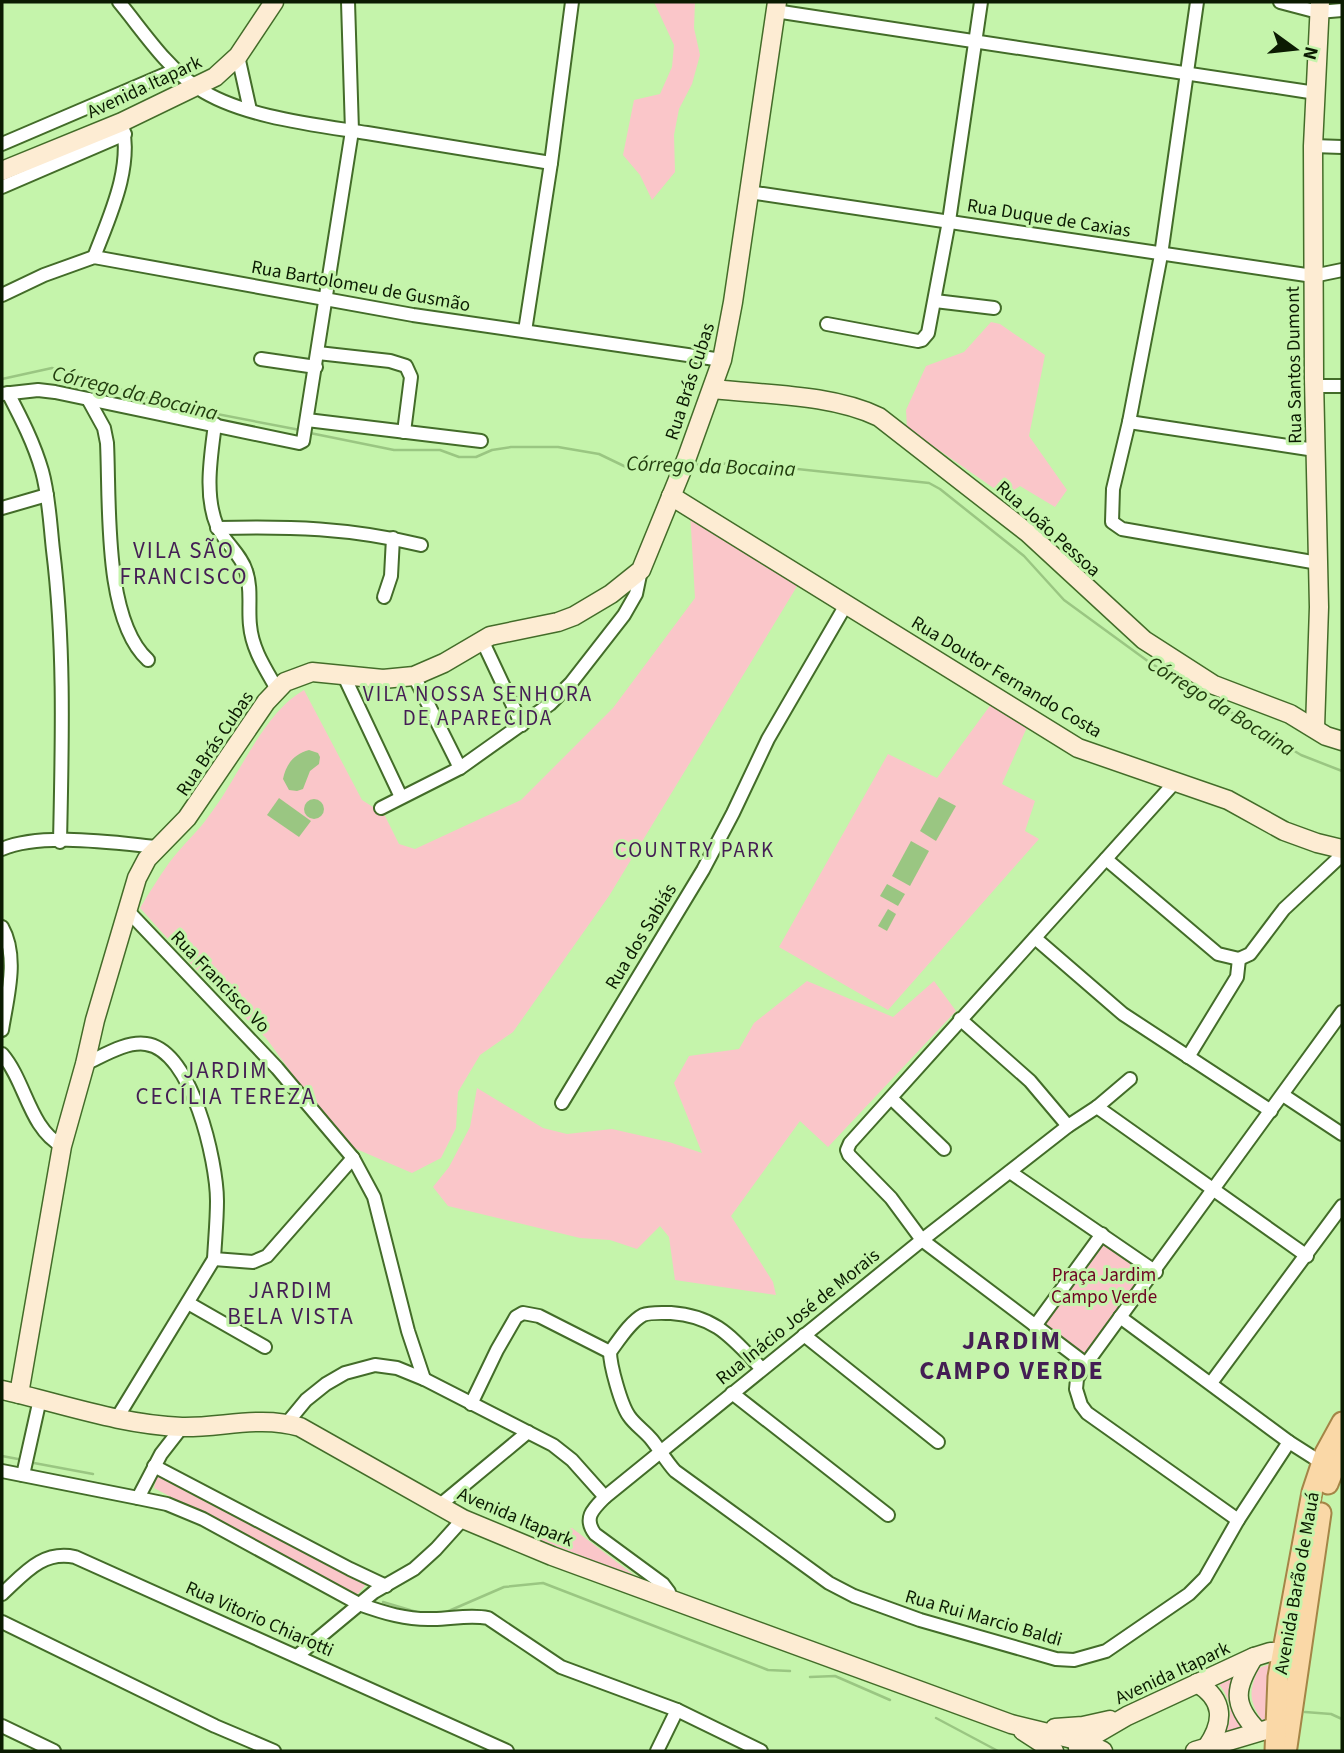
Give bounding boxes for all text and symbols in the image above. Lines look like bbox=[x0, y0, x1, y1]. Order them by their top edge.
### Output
north arrow bbox=[1260, 14, 1330, 84]
text: N bbox=[1295, 43, 1325, 63]
street label: Avenida Itapark bbox=[83, 49, 207, 126]
street label: Rua Duque de Caxias bbox=[965, 192, 1133, 245]
street label: Rua Bartolomeu de Gusmão bbox=[249, 254, 472, 319]
street label: Rua Santos Dumont bbox=[1280, 285, 1309, 444]
street label: Rua Brás Cubas bbox=[659, 319, 722, 444]
water label: Córrego da Bocaina bbox=[49, 358, 221, 428]
water label: Córrego da Bocaina bbox=[626, 448, 796, 484]
street label: Rua João Pessoa bbox=[990, 475, 1106, 584]
district label: VILA SÃO FRANCISCO bbox=[120, 534, 248, 593]
street label: Rua Doutor Fernando Costa bbox=[906, 610, 1107, 745]
water label: Córrego da Bocaina bbox=[1141, 648, 1301, 764]
district label: VILA NOSSA SENHORA DE APARECIDA bbox=[363, 679, 593, 733]
street label: Rua Brás Cubas bbox=[170, 686, 261, 802]
district label: COUNTRY PARK bbox=[615, 835, 775, 865]
street label: Rua dos Sabiás bbox=[599, 879, 684, 995]
street label: Rua Francisco Vo bbox=[164, 925, 276, 1039]
district label: JARDIM CECÍLIA TEREZA bbox=[135, 1054, 317, 1113]
street label: Rua Inácio José de Morais bbox=[710, 1243, 886, 1392]
park label: Praça Jardim Campo Verde bbox=[1051, 1262, 1157, 1311]
district label: JARDIM BELA VISTA bbox=[227, 1274, 355, 1333]
district label: JARDIM CAMPO VERDE bbox=[919, 1322, 1105, 1389]
street label: Avenida Itapark bbox=[453, 1481, 578, 1554]
street label: Avenida Barão de Mauá bbox=[1268, 1490, 1327, 1677]
street label: Rua Vitorio Chiarotti bbox=[181, 1575, 338, 1664]
street label: Rua Rui Marcio Baldi bbox=[902, 1583, 1065, 1654]
street label: Avenida Itapark bbox=[1111, 1635, 1235, 1712]

